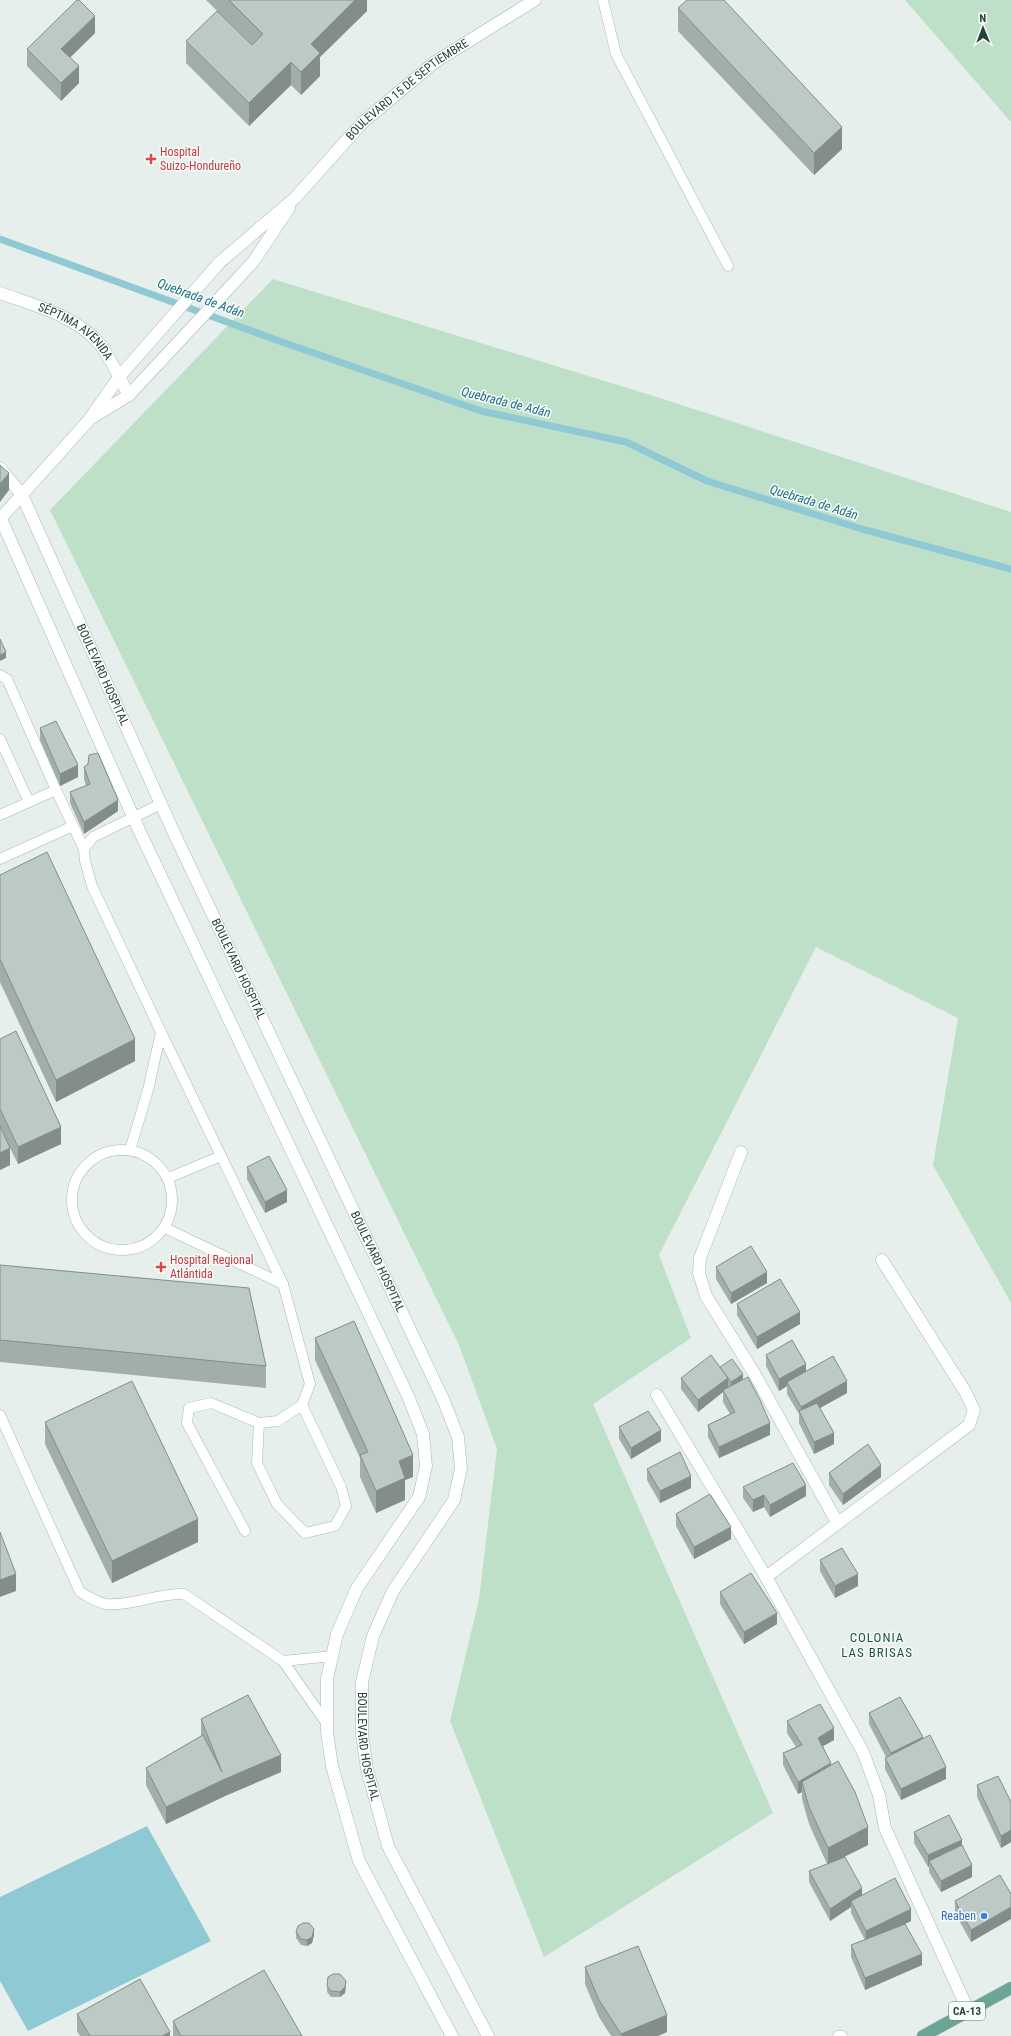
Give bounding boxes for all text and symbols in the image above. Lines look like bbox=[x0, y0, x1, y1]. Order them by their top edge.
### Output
north arrow bbox=[963, 8, 1003, 48]
text: N bbox=[979, 12, 987, 25]
street label: BOULEVARD 15 DE SEPTIEMBRE bbox=[343, 36, 471, 143]
place label: Hospital Suizo-Hondureño bbox=[160, 145, 241, 173]
marker: Hospital Suizo-Hondureño bbox=[145, 153, 157, 165]
water label: Quebrada de Adán bbox=[155, 275, 247, 321]
street label: SÉPTIMA AVENIDA bbox=[36, 300, 115, 362]
water label: Quebrada de Adán bbox=[460, 384, 552, 420]
water label: Quebrada de Adán bbox=[768, 481, 860, 523]
street label: BOULEVARD HOSPITAL bbox=[74, 622, 132, 728]
street label: BOULEVARD HOSPITAL bbox=[209, 916, 269, 1022]
street label: BOULEVARD HOSPITAL bbox=[348, 1209, 408, 1315]
place label: Hospital Regional Atlántida bbox=[170, 1253, 253, 1281]
marker: Hospital Regional Atlántida bbox=[155, 1261, 167, 1273]
district label: COLONIA LAS BRISAS bbox=[841, 1630, 913, 1660]
street label: BOULEVARD HOSPITAL bbox=[355, 1692, 382, 1803]
place label: Reaben bbox=[941, 1909, 976, 1923]
marker: Reaben bbox=[979, 1911, 989, 1921]
road number: CA-13 bbox=[949, 2002, 985, 2020]

